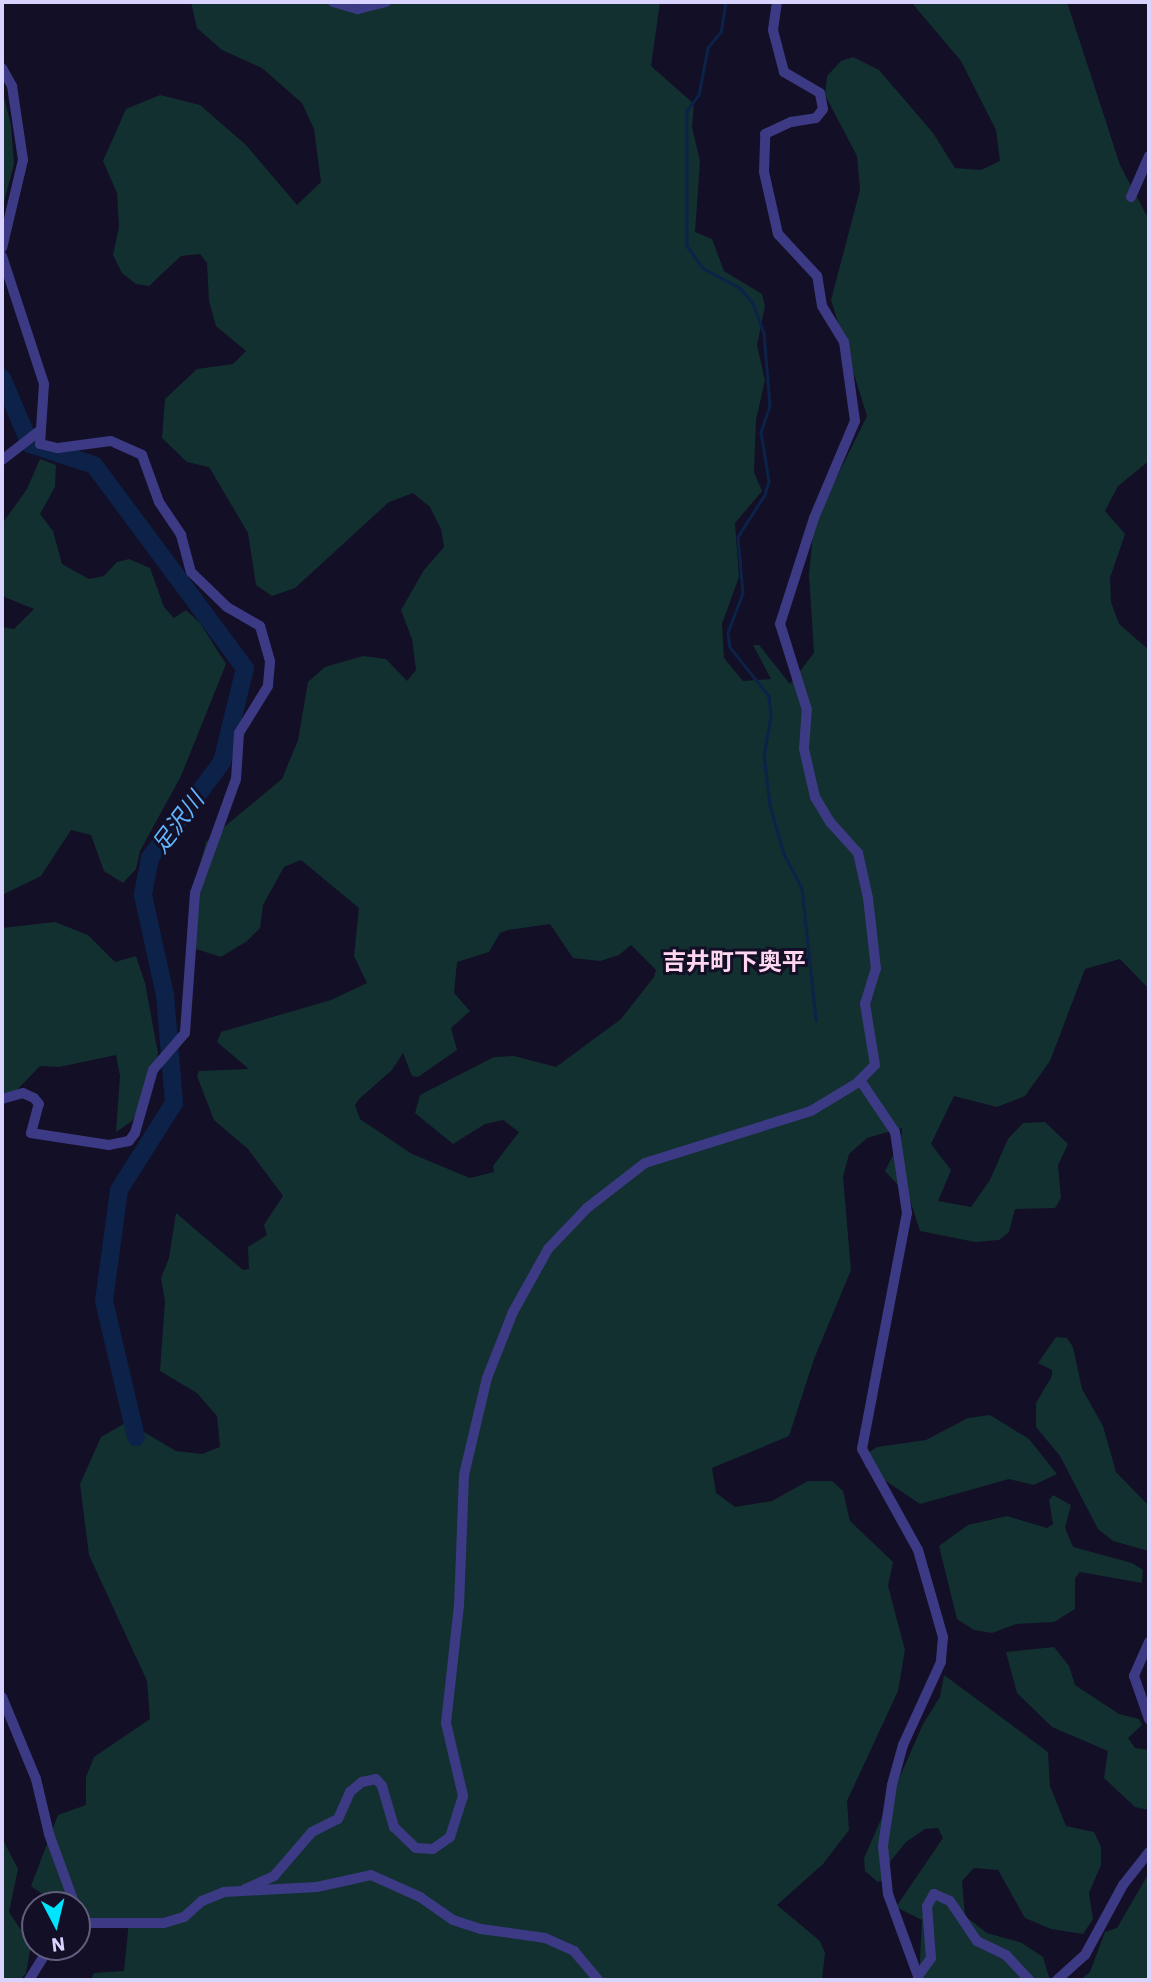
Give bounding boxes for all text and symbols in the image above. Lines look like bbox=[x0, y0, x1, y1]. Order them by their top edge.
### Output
water label: 足沢川 bbox=[145, 786, 209, 858]
district label: 吉井町下奥平 bbox=[662, 948, 806, 976]
north arrow bbox=[21, 1891, 91, 1961]
text: N bbox=[50, 1932, 67, 1958]

